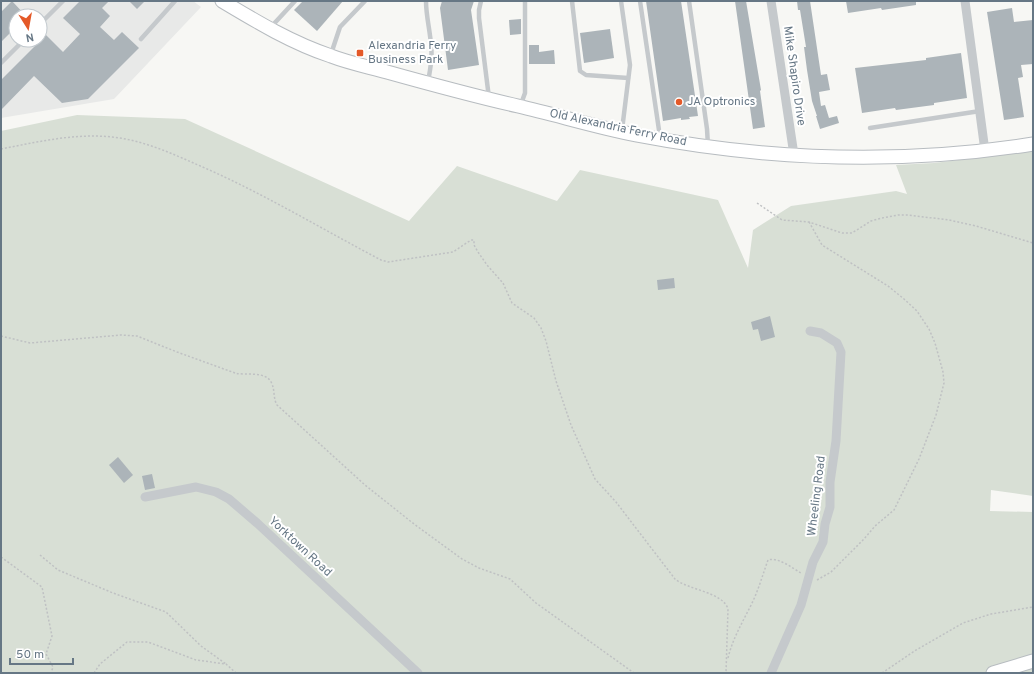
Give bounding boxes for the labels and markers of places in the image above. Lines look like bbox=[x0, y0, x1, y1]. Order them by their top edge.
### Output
place label: Alexandria Ferry Business Park bbox=[368, 38, 456, 68]
marker: Alexandria Ferry Business Park bbox=[355, 48, 365, 58]
place label: JA Optronics bbox=[687, 94, 755, 110]
marker: JA Optronics bbox=[674, 97, 684, 107]

